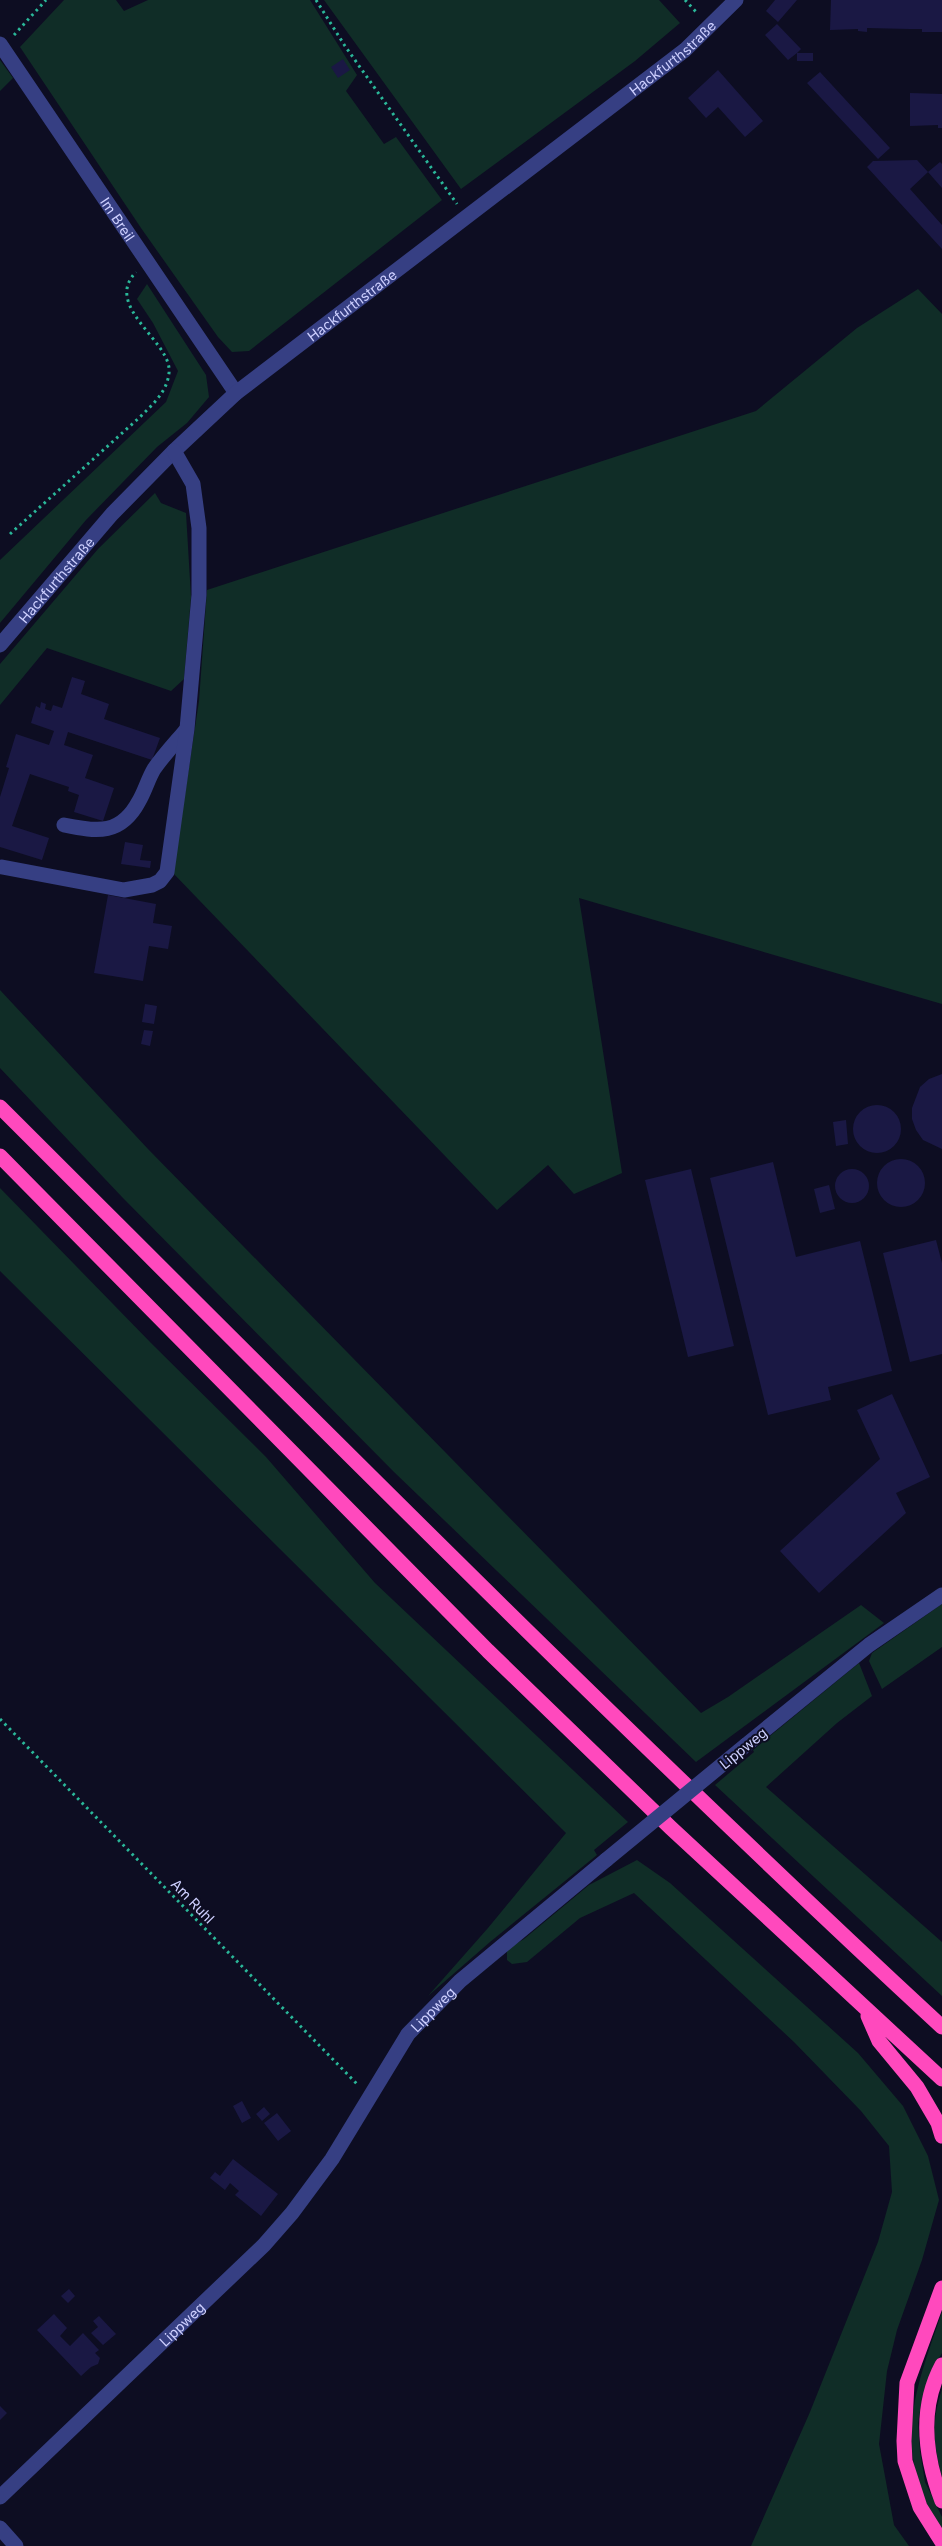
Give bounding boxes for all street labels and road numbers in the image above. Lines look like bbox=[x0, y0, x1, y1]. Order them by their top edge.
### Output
street label: Hackfurthstraße bbox=[625, 16, 719, 98]
street label: Im Breil bbox=[97, 194, 139, 244]
street label: Hackfurthstraße bbox=[304, 265, 399, 344]
street label: Hackfurthstraße bbox=[14, 533, 97, 626]
street label: Lippweg bbox=[716, 1724, 770, 1772]
street label: Am Ruhl bbox=[168, 1875, 218, 1927]
street label: Lippweg bbox=[407, 1983, 458, 2035]
street label: Lippweg bbox=[155, 2298, 208, 2349]

